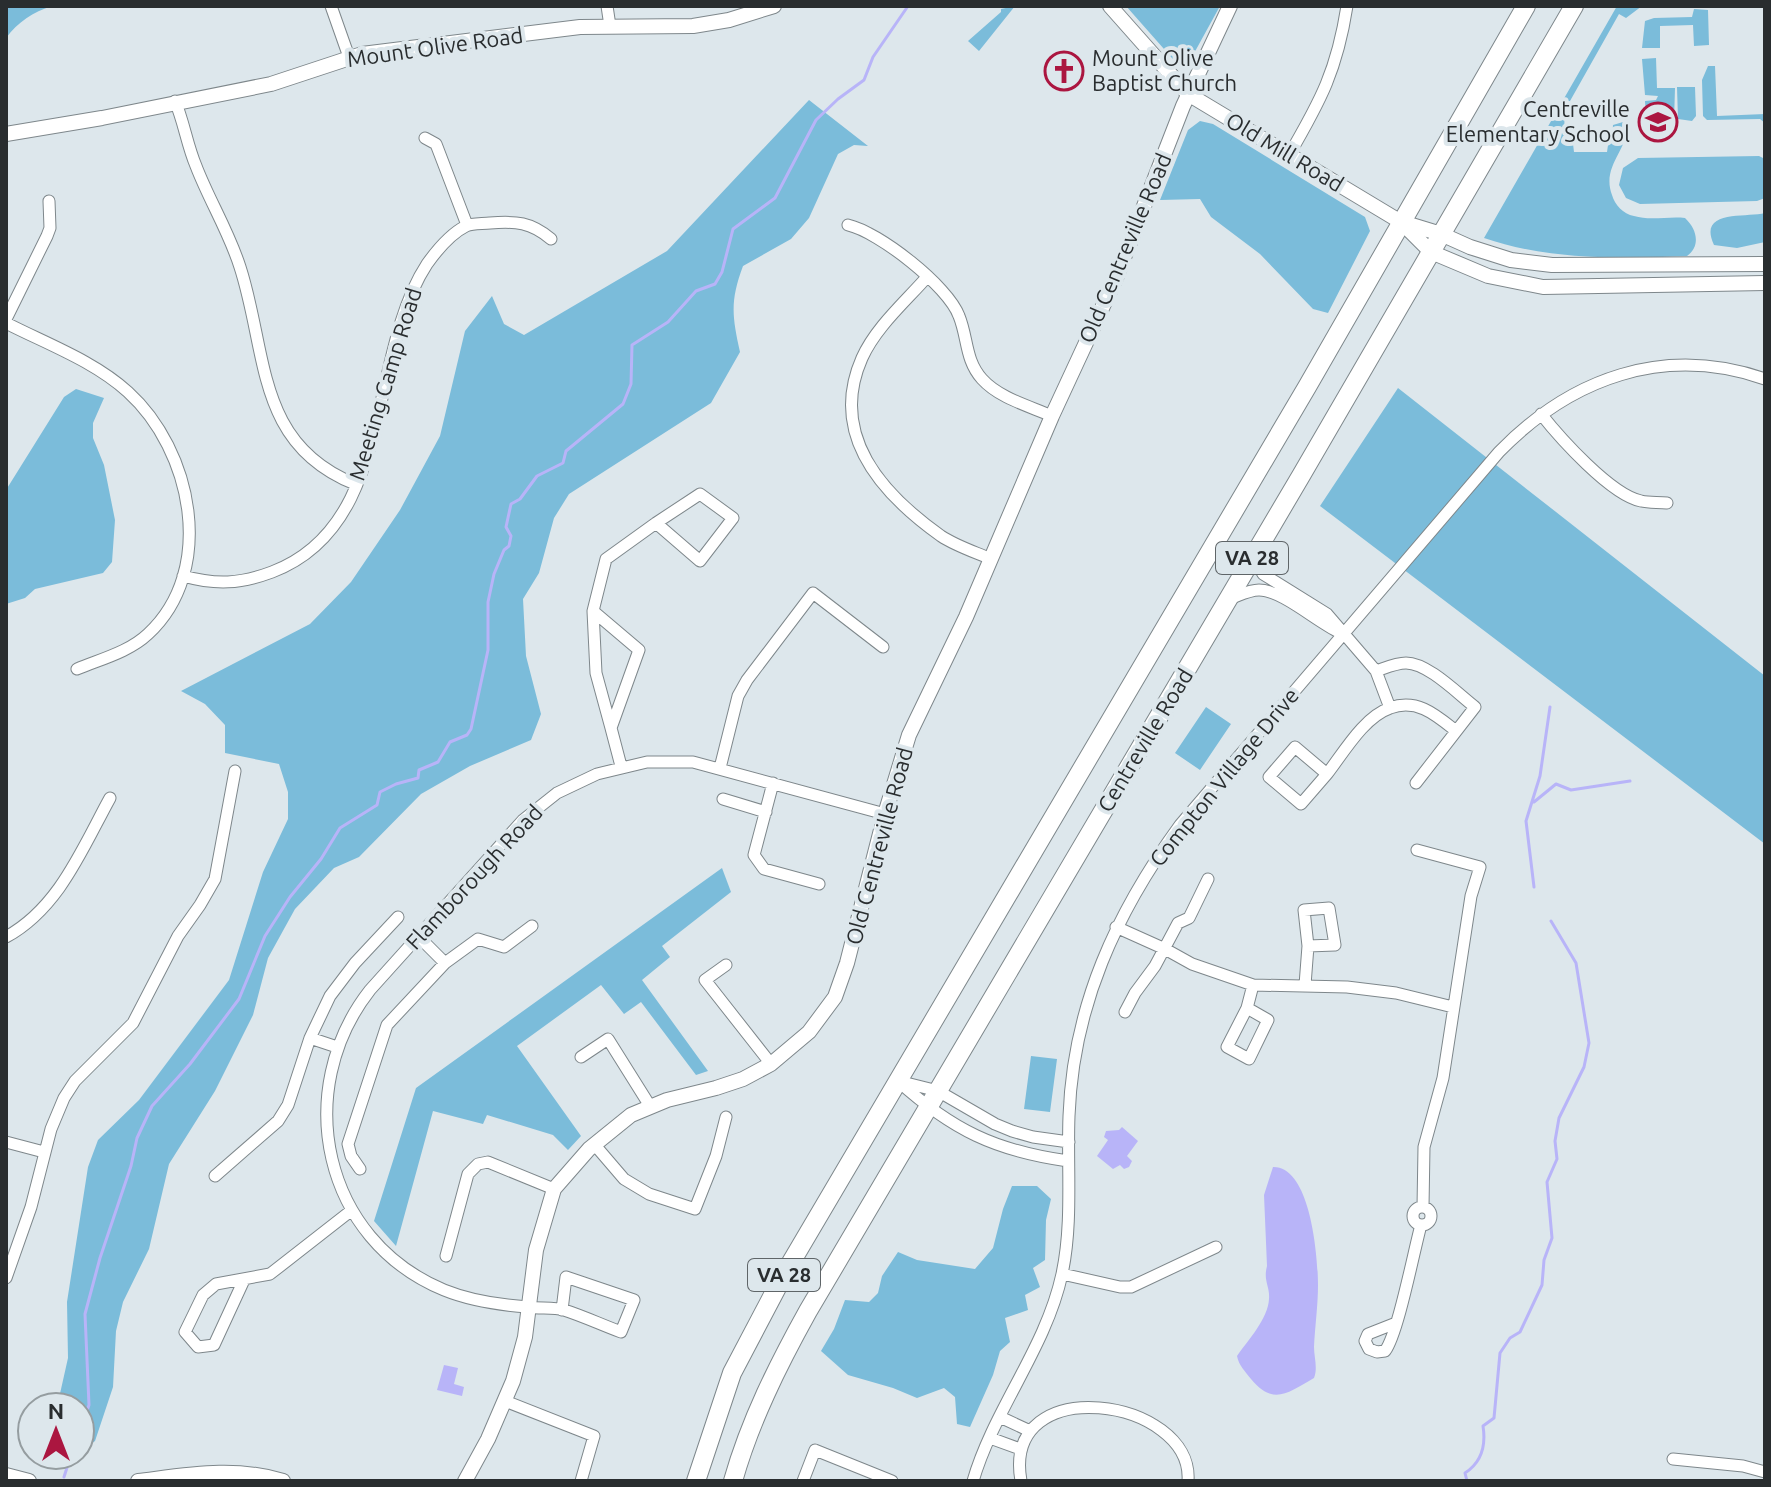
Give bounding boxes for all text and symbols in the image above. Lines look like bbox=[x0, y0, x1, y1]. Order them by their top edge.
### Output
street label: Mount Olive Road bbox=[345, 22, 525, 71]
place label: Mount Olive Baptist Church bbox=[1092, 45, 1237, 95]
church icon: Mount Olive Baptist Church bbox=[1043, 50, 1085, 92]
place label: Centreville Elementary School bbox=[1446, 96, 1630, 146]
school or university icon: Centreville Elementary School bbox=[1637, 101, 1679, 143]
street label: Old Mill Road bbox=[1222, 107, 1348, 196]
street label: Old Centreville Road bbox=[1073, 149, 1176, 346]
street label: Meeting Camp Road bbox=[343, 285, 426, 483]
road number: VA 28 bbox=[1216, 542, 1288, 574]
street label: Centreville Road bbox=[1092, 664, 1197, 816]
street label: Compton Village Drive bbox=[1144, 683, 1303, 871]
street label: Old Centreville Road bbox=[840, 744, 917, 947]
street label: Flamborough Road bbox=[400, 799, 547, 954]
road number: VA 28 bbox=[748, 1259, 820, 1291]
north arrow bbox=[16, 1391, 96, 1471]
text: N bbox=[48, 1398, 64, 1423]

